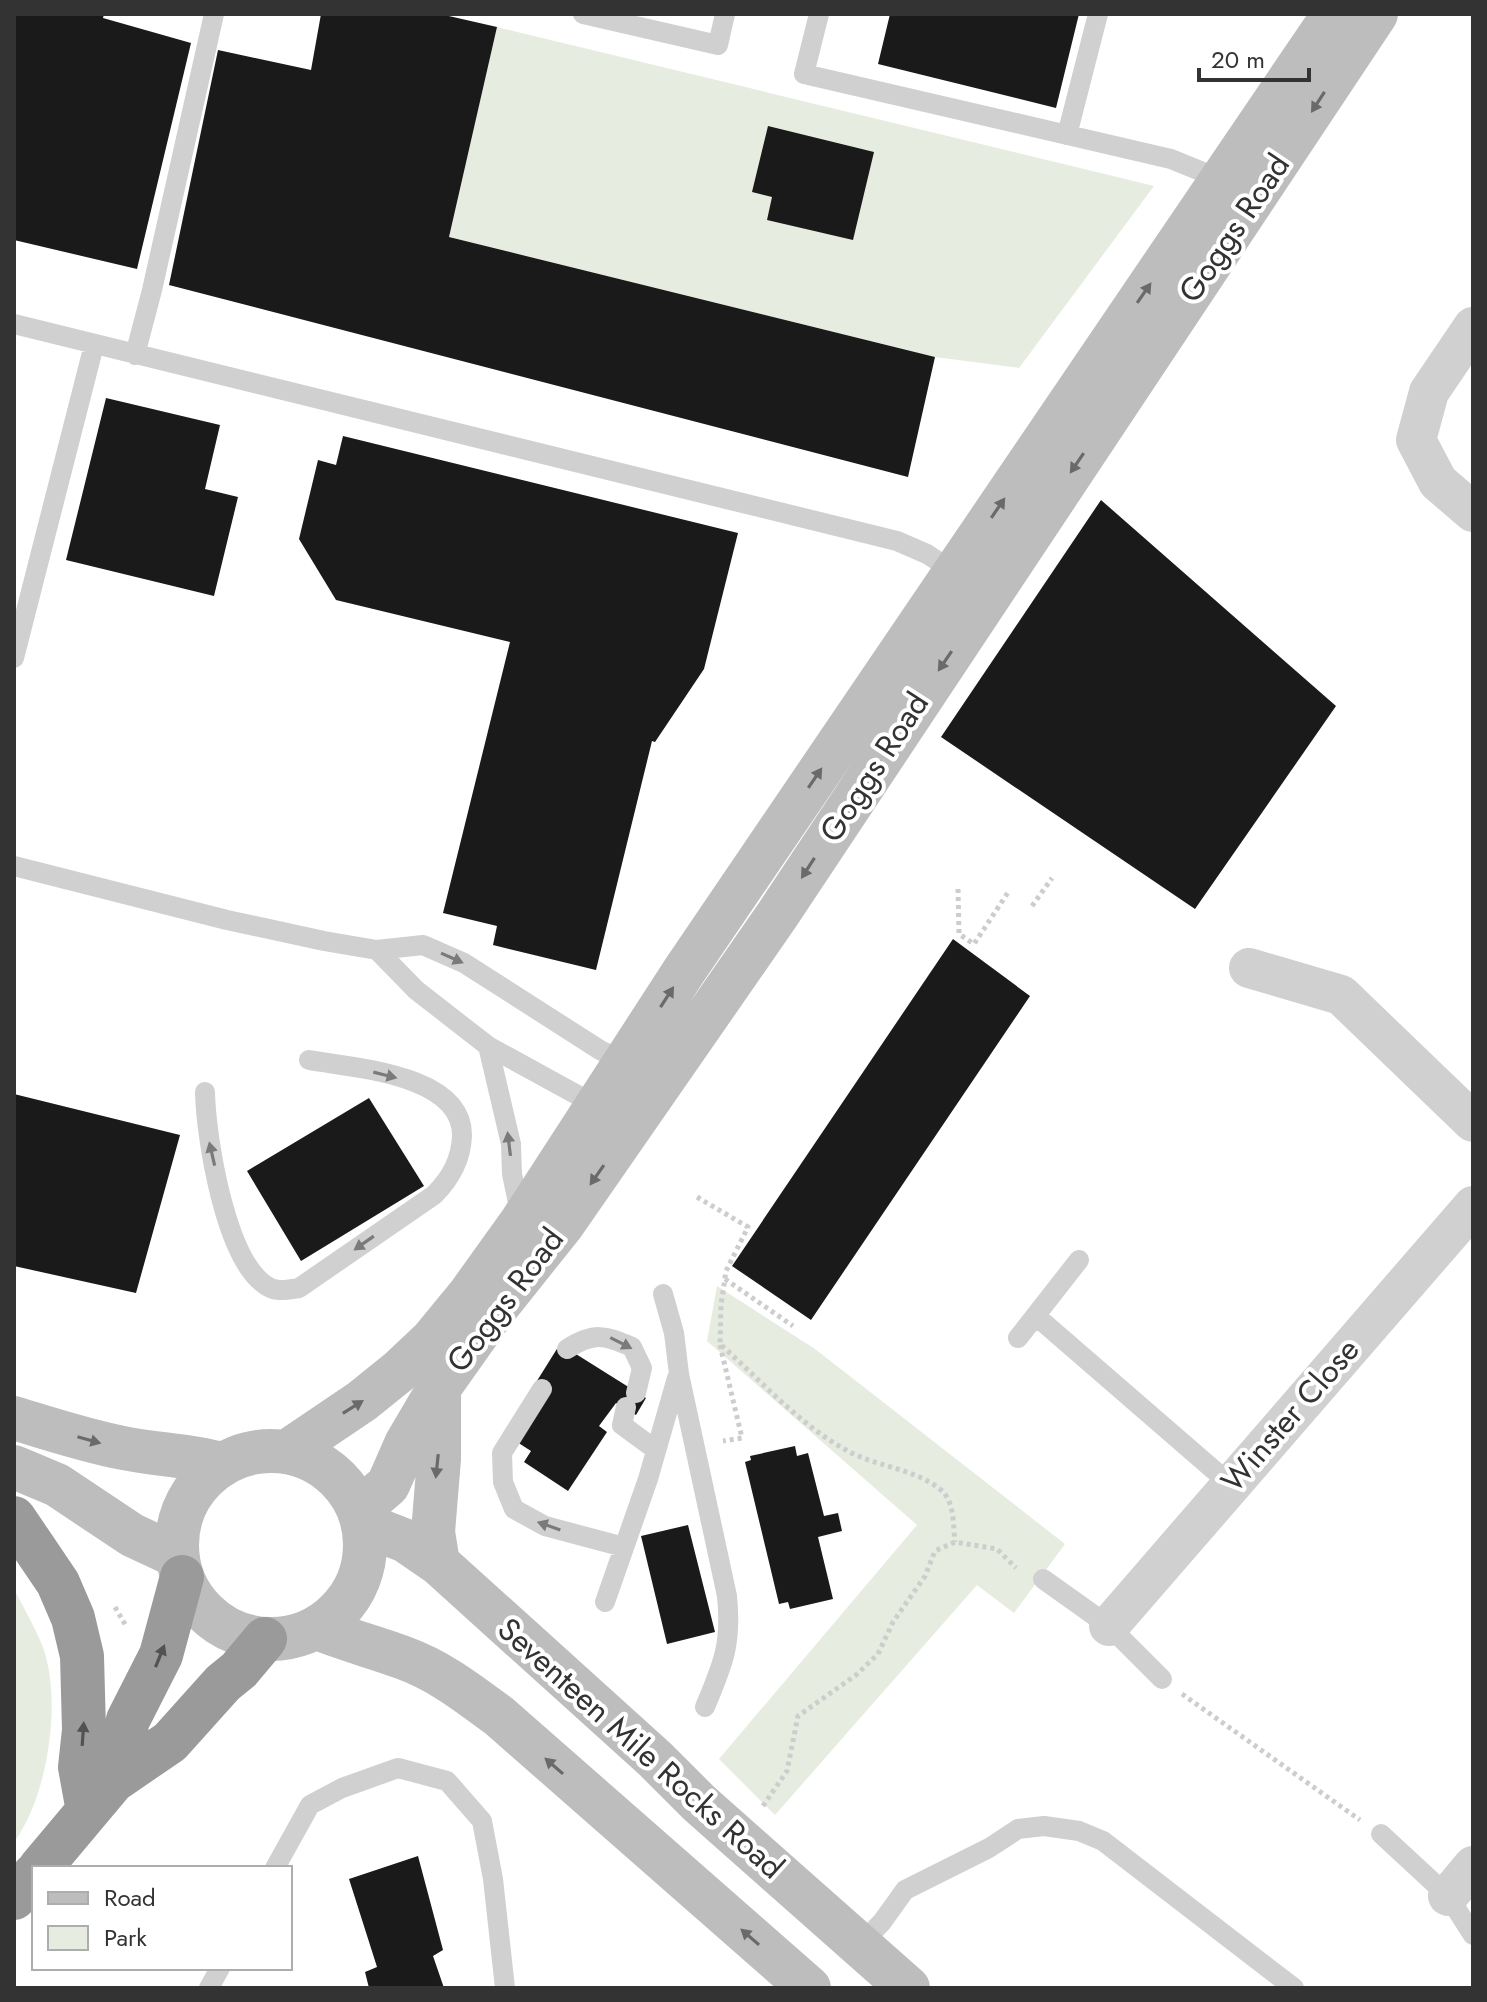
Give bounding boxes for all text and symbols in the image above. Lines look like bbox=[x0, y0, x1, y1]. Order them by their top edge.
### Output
scale bar bbox=[1199, 32, 1309, 82]
text: 20 m bbox=[1211, 42, 1265, 77]
one-way arrow bbox=[1310, 92, 1325, 113]
street label: Goggs Road bbox=[1167, 145, 1301, 311]
one-way arrow bbox=[1136, 282, 1151, 303]
one-way arrow bbox=[1070, 453, 1085, 474]
one-way arrow bbox=[991, 497, 1006, 518]
one-way arrow bbox=[938, 650, 953, 672]
street label: Goggs Road bbox=[808, 683, 940, 851]
one-way arrow bbox=[807, 768, 822, 789]
one-way arrow bbox=[802, 857, 816, 879]
one-way arrow bbox=[440, 951, 463, 964]
one-way arrow bbox=[660, 986, 675, 1007]
one-way arrow bbox=[373, 1069, 398, 1081]
one-way arrow bbox=[503, 1131, 516, 1156]
one-way arrow bbox=[206, 1141, 218, 1166]
one-way arrow bbox=[590, 1164, 605, 1185]
street label: Goggs Road bbox=[435, 1218, 575, 1382]
one-way arrow bbox=[354, 1235, 375, 1250]
street label: Winster Close bbox=[1210, 1328, 1370, 1502]
one-way arrow bbox=[610, 1336, 632, 1350]
one-way arrow bbox=[342, 1399, 363, 1414]
one-way arrow bbox=[77, 1434, 101, 1447]
one-way arrow bbox=[431, 1454, 444, 1479]
one-way arrow bbox=[537, 1519, 561, 1532]
street label: Seventeen Mile Rocks Road bbox=[488, 1607, 794, 1889]
one-way arrow bbox=[154, 1644, 167, 1668]
one-way arrow bbox=[77, 1721, 90, 1746]
one-way arrow bbox=[545, 1757, 564, 1775]
legend bbox=[32, 1866, 292, 1970]
text: Road bbox=[104, 1880, 156, 1915]
text: Park bbox=[104, 1920, 147, 1955]
one-way arrow bbox=[740, 1928, 760, 1946]

